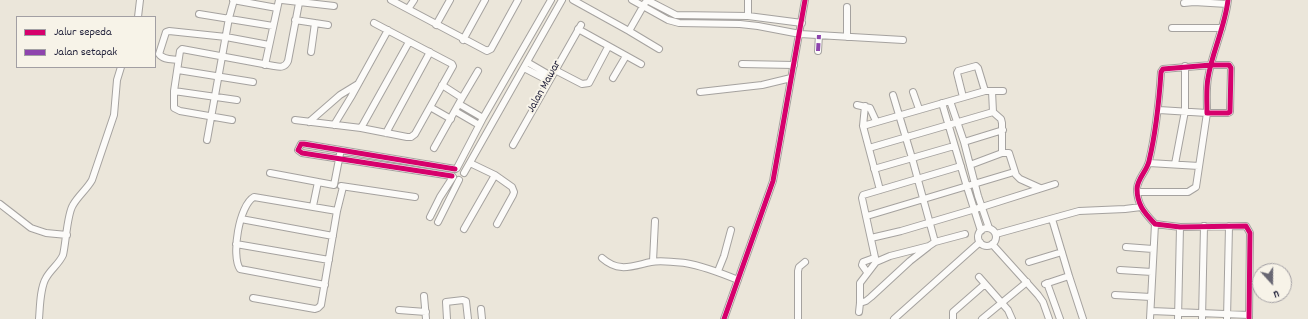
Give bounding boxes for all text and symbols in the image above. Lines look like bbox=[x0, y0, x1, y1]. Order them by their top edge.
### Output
legend bbox=[16, 16, 156, 68]
text: Jalur sepeda bbox=[54, 24, 112, 41]
text: Jalan setapak bbox=[54, 44, 117, 61]
street label: Jalan Mawar bbox=[525, 58, 565, 116]
north arrow bbox=[1252, 263, 1292, 303]
text: U bbox=[1271, 285, 1281, 302]

